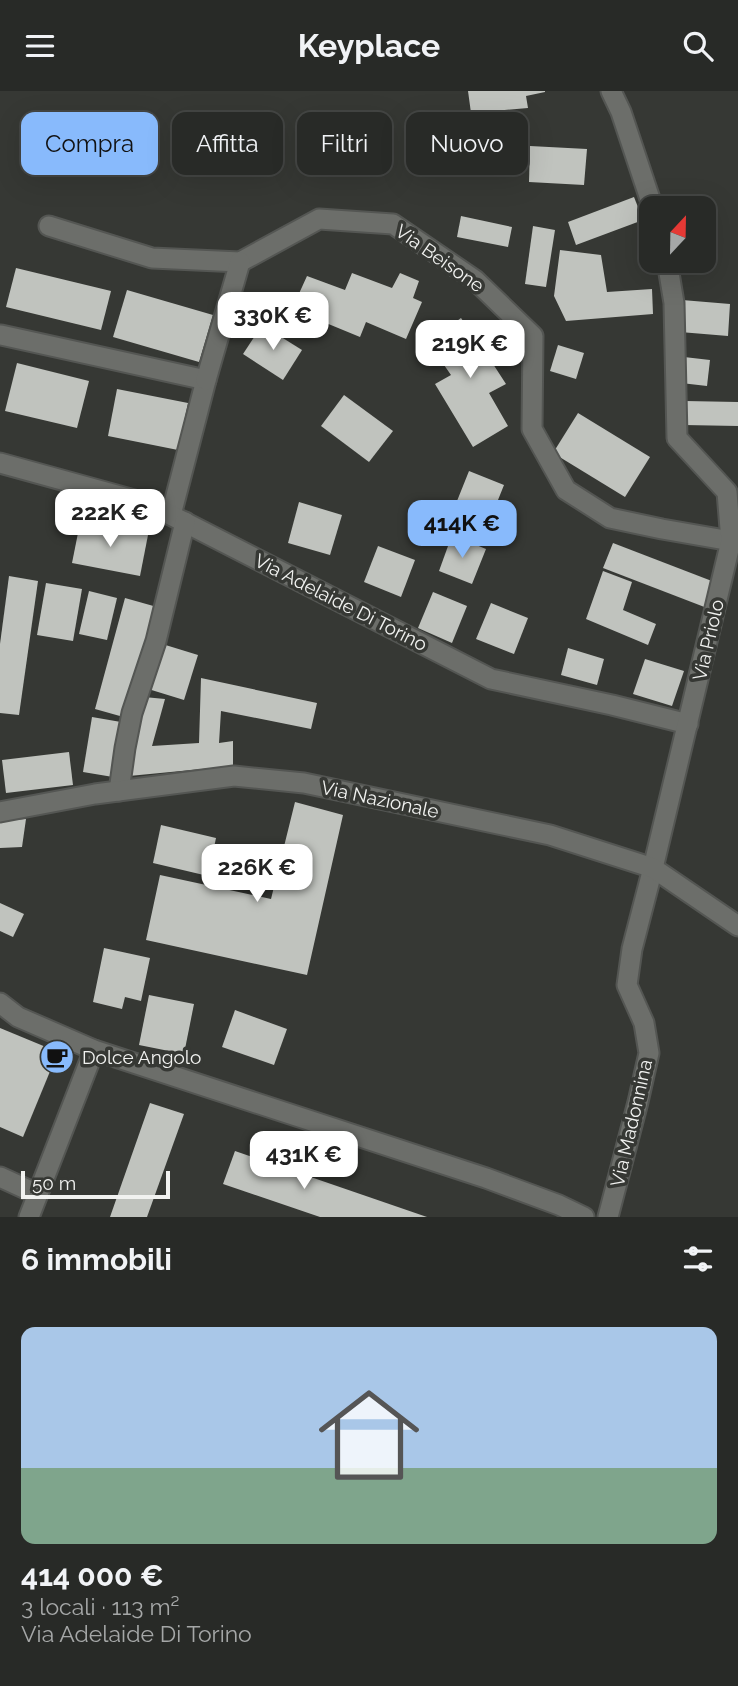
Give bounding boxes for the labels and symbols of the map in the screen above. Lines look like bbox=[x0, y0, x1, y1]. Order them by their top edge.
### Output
north arrow bbox=[639, 196, 716, 273]
street label: Via Beisone bbox=[392, 219, 488, 297]
pin: 330K € bbox=[216, 293, 330, 352]
pin: 219K € bbox=[413, 321, 527, 380]
pin: 222K € bbox=[53, 489, 167, 549]
pin: 414K € bbox=[405, 501, 519, 560]
street label: Via Adelaide Di Torino bbox=[251, 549, 431, 655]
street label: Via Priolo bbox=[688, 597, 728, 683]
street label: Via Nazionale bbox=[319, 776, 441, 822]
pin: 226K € bbox=[200, 845, 314, 904]
cafe icon: Dolce Angolo bbox=[38, 1038, 76, 1076]
place label: Dolce Angolo bbox=[82, 1046, 201, 1068]
street label: Via Madonnina bbox=[606, 1057, 656, 1189]
pin: 431K € bbox=[247, 1131, 361, 1191]
scale bar bbox=[21, 1168, 170, 1200]

